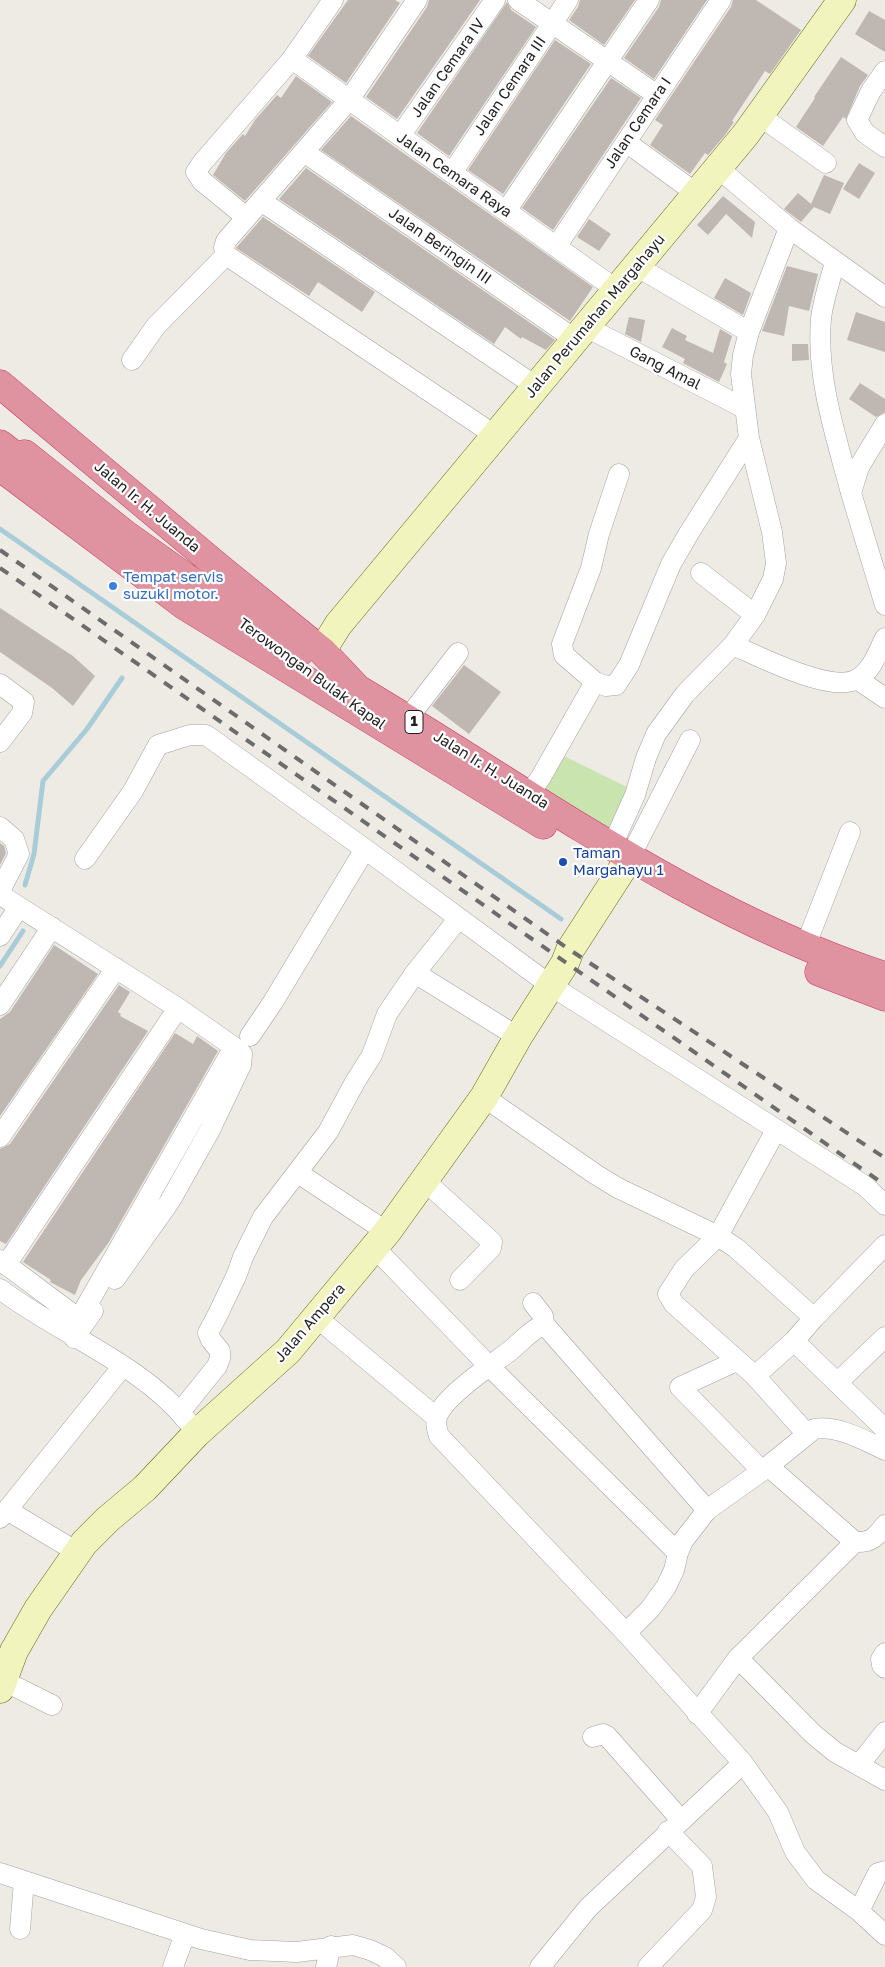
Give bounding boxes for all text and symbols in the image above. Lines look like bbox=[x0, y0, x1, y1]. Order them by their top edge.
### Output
street label: Jalan Cemara IV bbox=[407, 15, 489, 121]
street label: Jalan Cemara III bbox=[470, 33, 550, 139]
street label: Jalan Cemara I bbox=[601, 74, 675, 172]
street label: Jalan Cemara Raya bbox=[393, 129, 515, 221]
street label: Jalan Beringin III bbox=[385, 204, 495, 288]
street label: Jalan Perumahan Margahayu bbox=[521, 230, 669, 402]
street label: Gang Amal bbox=[626, 342, 704, 394]
street label: Jalan Ir. H. Juanda bbox=[90, 458, 204, 556]
place label: Tempat servis suzuki motor. bbox=[123, 568, 224, 603]
marker: Tempat servis suzuki motor. bbox=[107, 580, 119, 592]
street label: Terowongan Bulak Kapal bbox=[235, 614, 389, 734]
road number: 1 bbox=[405, 710, 423, 734]
street label: Jalan Ir. H. Juanda bbox=[430, 727, 552, 813]
place label: Taman Margahayu 1 bbox=[573, 844, 664, 879]
marker: Taman Margahayu 1 bbox=[557, 856, 569, 868]
street label: Jalan Ampera bbox=[271, 1280, 349, 1366]

